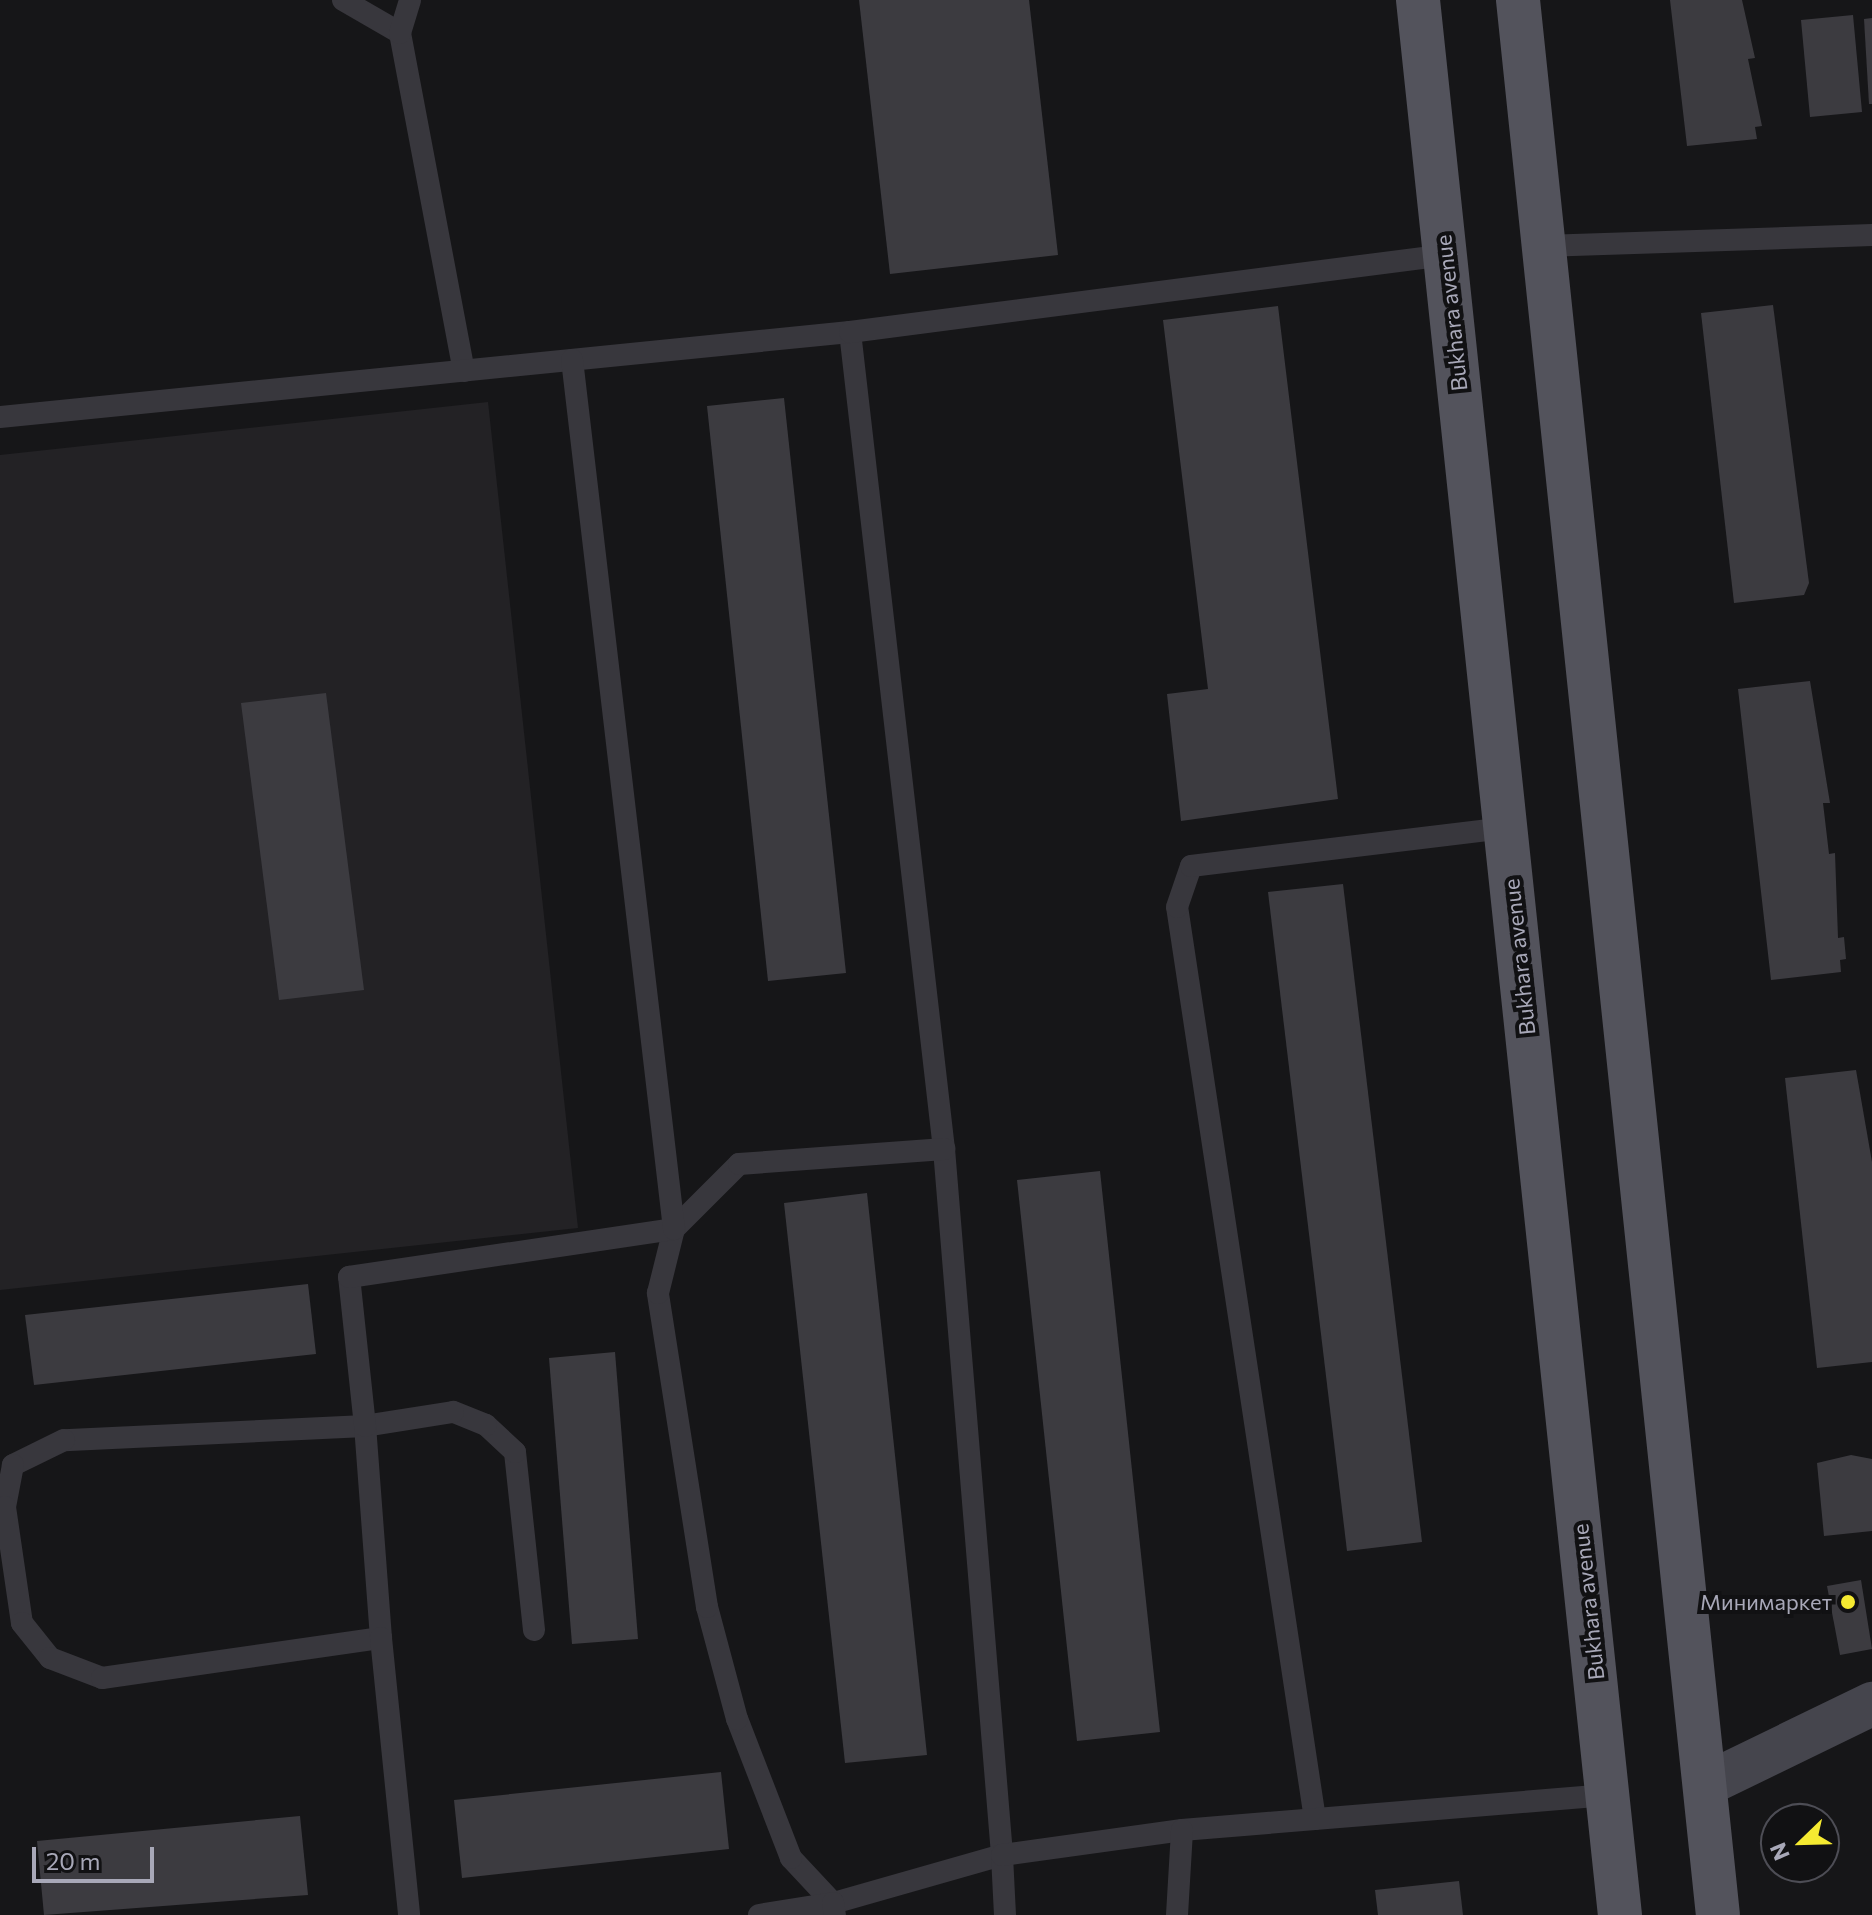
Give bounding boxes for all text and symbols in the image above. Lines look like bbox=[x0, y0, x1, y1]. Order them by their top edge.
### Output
street label: Bukhara avenue bbox=[1430, 234, 1472, 392]
street label: Bukhara avenue bbox=[1498, 878, 1540, 1036]
street label: Bukhara avenue bbox=[1567, 1523, 1609, 1681]
place label: Минимаркет bbox=[1700, 1589, 1832, 1615]
marker: Минимаркет bbox=[1839, 1593, 1857, 1611]
north arrow bbox=[1760, 1803, 1840, 1883]
scale bar bbox=[36, 1831, 158, 1881]
text: N bbox=[1764, 1839, 1795, 1865]
text: 20 m bbox=[46, 1846, 100, 1875]

